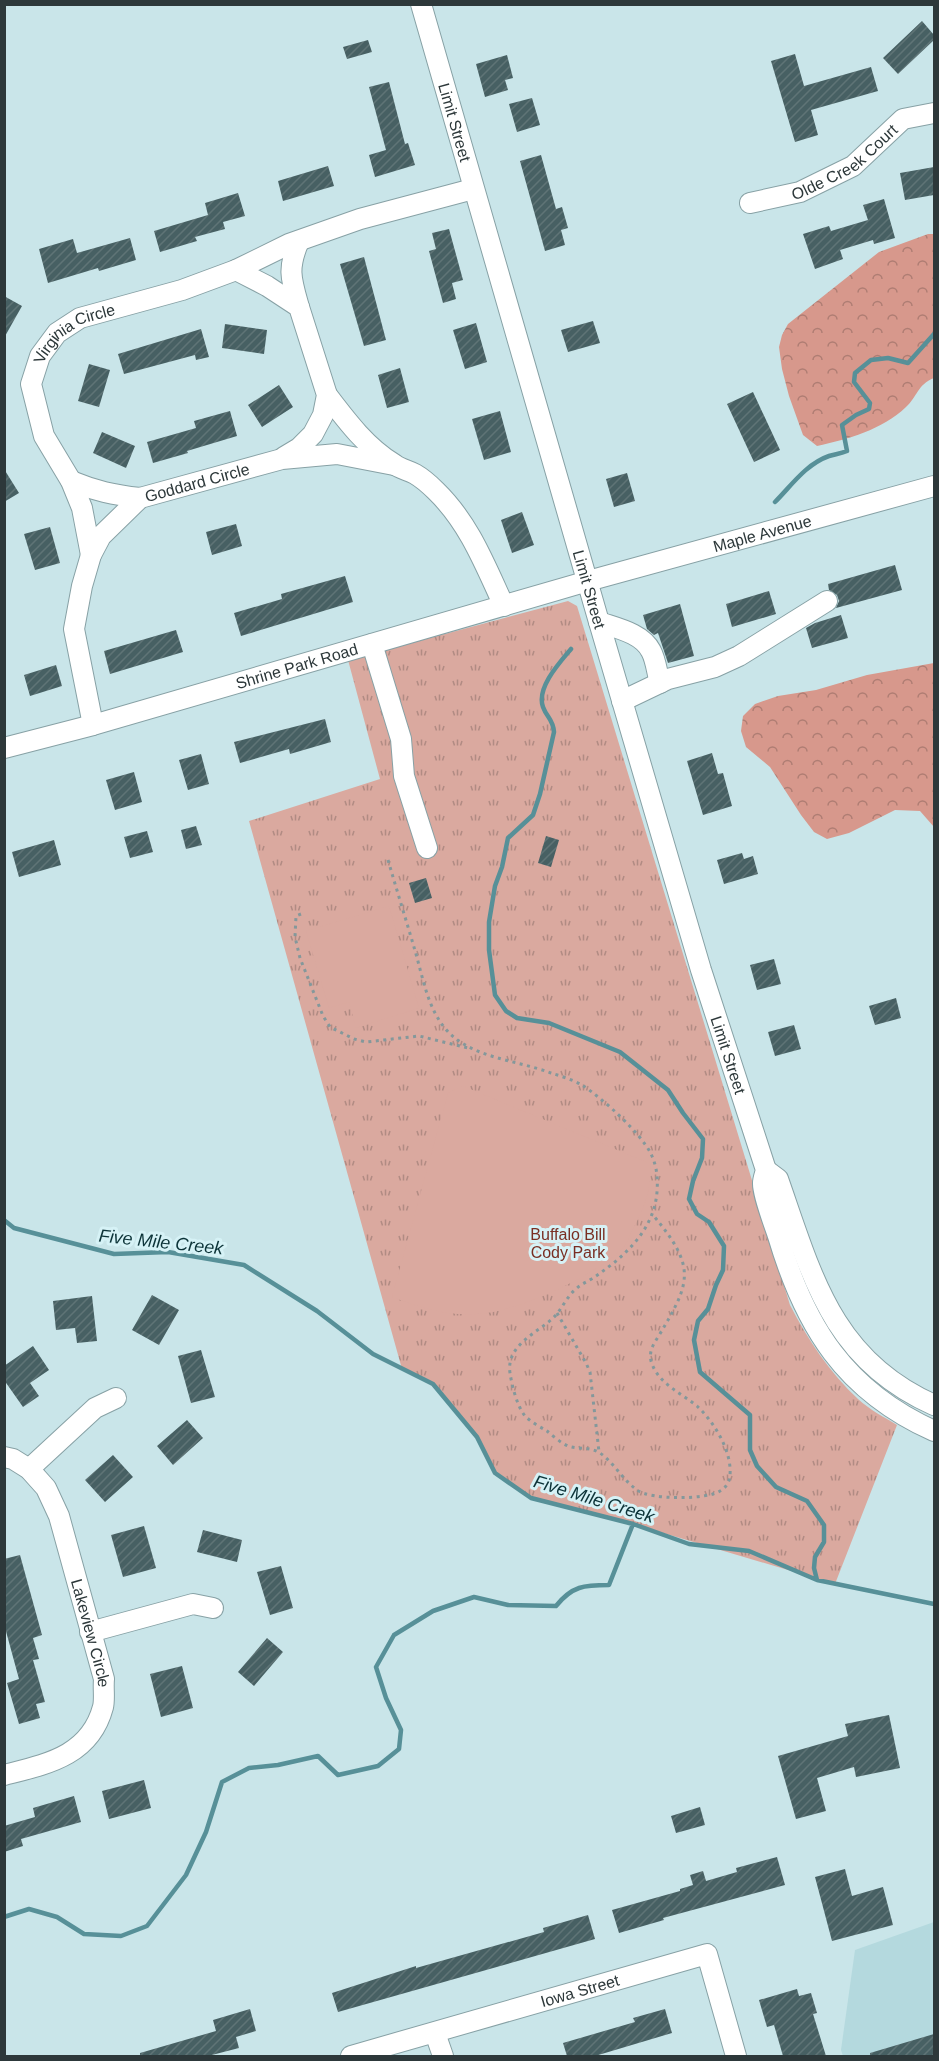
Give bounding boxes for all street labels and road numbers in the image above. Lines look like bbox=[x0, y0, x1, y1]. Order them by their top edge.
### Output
street label: Limit Street bbox=[435, 81, 474, 164]
street label: Olde Creek Court bbox=[790, 121, 901, 203]
street label: Virginia Circle bbox=[30, 301, 117, 365]
street label: Goddard Circle bbox=[143, 460, 251, 505]
street label: Maple Avenue bbox=[711, 512, 813, 555]
street label: Limit Street bbox=[570, 548, 609, 631]
street label: Shrine Park Road bbox=[234, 640, 360, 692]
street label: Limit Street bbox=[708, 1014, 749, 1097]
street label: Lakeview Circle bbox=[68, 1577, 112, 1688]
street label: Iowa Street bbox=[539, 1971, 622, 2010]

